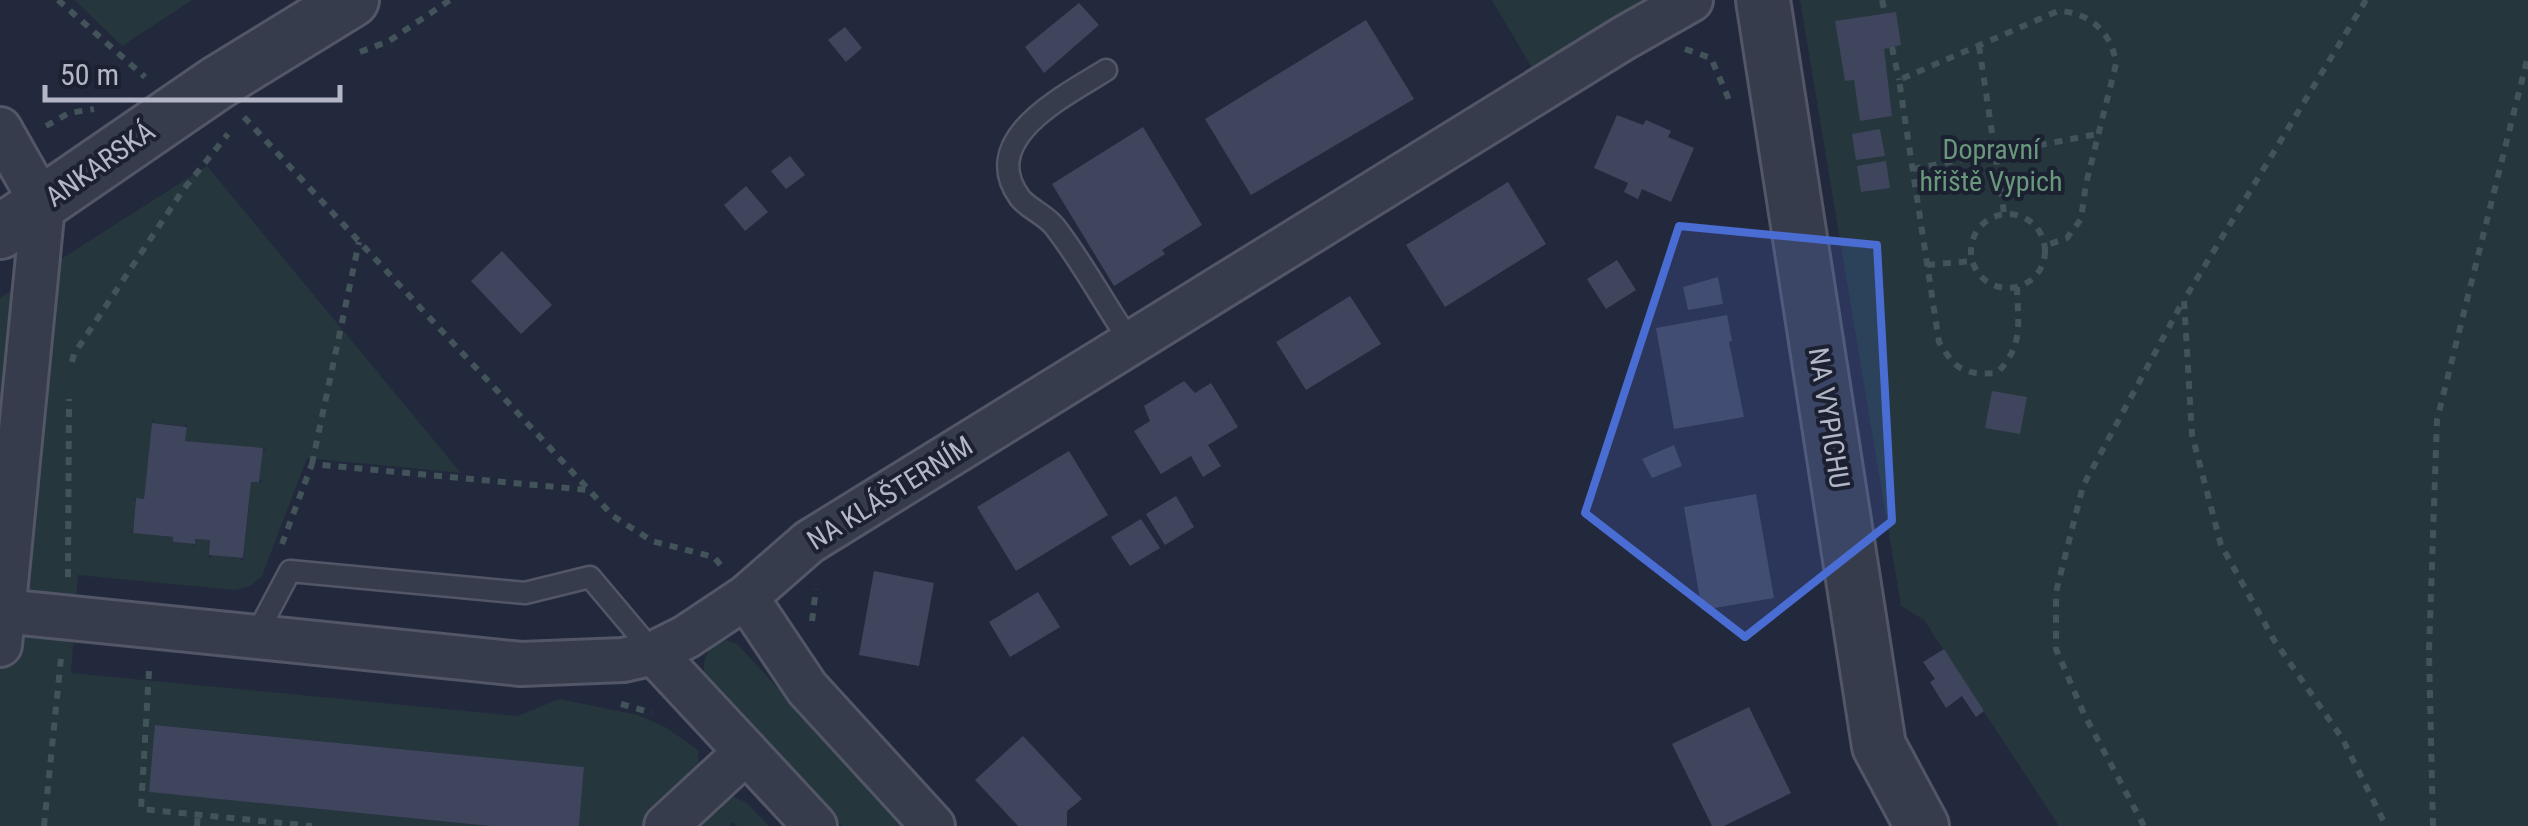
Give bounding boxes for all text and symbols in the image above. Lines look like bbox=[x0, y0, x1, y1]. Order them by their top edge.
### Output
scale bar bbox=[45, 40, 340, 102]
text: 50 m bbox=[60, 57, 119, 92]
street label: ANKARSKÁ bbox=[39, 114, 161, 214]
park label: Dopravní hřiště Vypich bbox=[1920, 133, 2062, 198]
street label: NA VYPICHU bbox=[1802, 345, 1856, 491]
street label: NA KLÁŠTERNÍM bbox=[801, 429, 979, 557]

